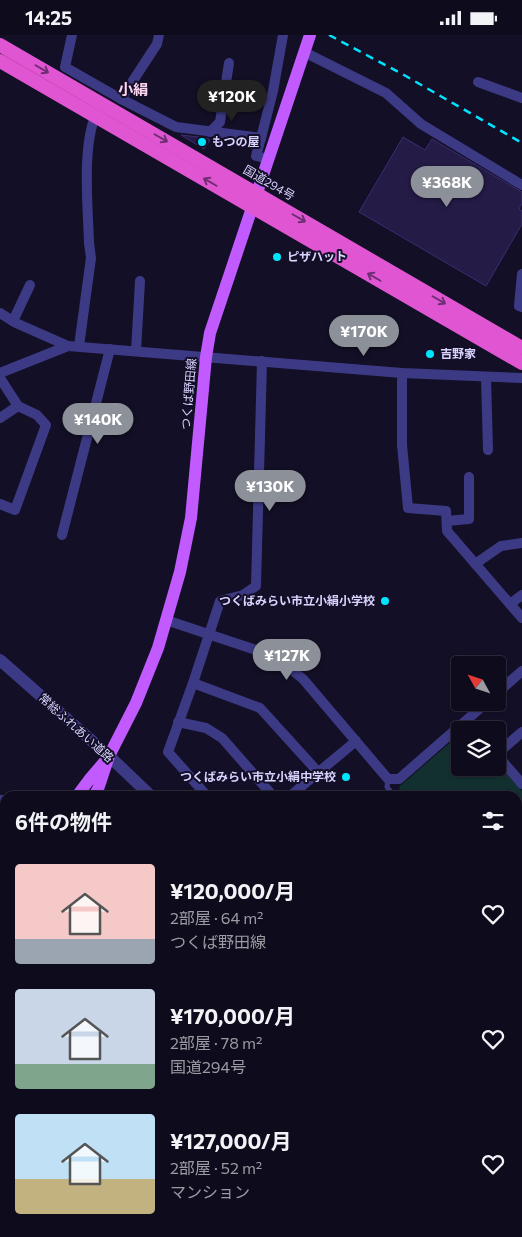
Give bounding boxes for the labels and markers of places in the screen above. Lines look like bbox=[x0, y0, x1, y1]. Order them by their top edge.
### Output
pin: ¥120K bbox=[197, 79, 267, 122]
place label: もつの屋 bbox=[212, 134, 260, 148]
marker: もつの屋 bbox=[196, 136, 208, 148]
pin: ¥368K bbox=[412, 165, 482, 208]
place label: ピザハット bbox=[287, 249, 347, 263]
marker: ピザハット bbox=[271, 251, 283, 263]
pin: ¥170K bbox=[329, 315, 399, 357]
place label: 吉野家 bbox=[440, 346, 476, 360]
marker: 吉野家 bbox=[424, 348, 436, 360]
pin: ¥140K bbox=[63, 403, 133, 445]
pin: ¥130K bbox=[235, 469, 305, 512]
place label: つくばみらい市立小絹小学校 bbox=[219, 593, 375, 607]
marker: つくばみらい市立小絹小学校 bbox=[379, 595, 391, 607]
pin: ¥127K bbox=[252, 639, 322, 681]
place label: つくばみらい市立小絹中学校 bbox=[180, 769, 336, 783]
marker: つくばみらい市立小絹中学校 bbox=[340, 771, 352, 783]

